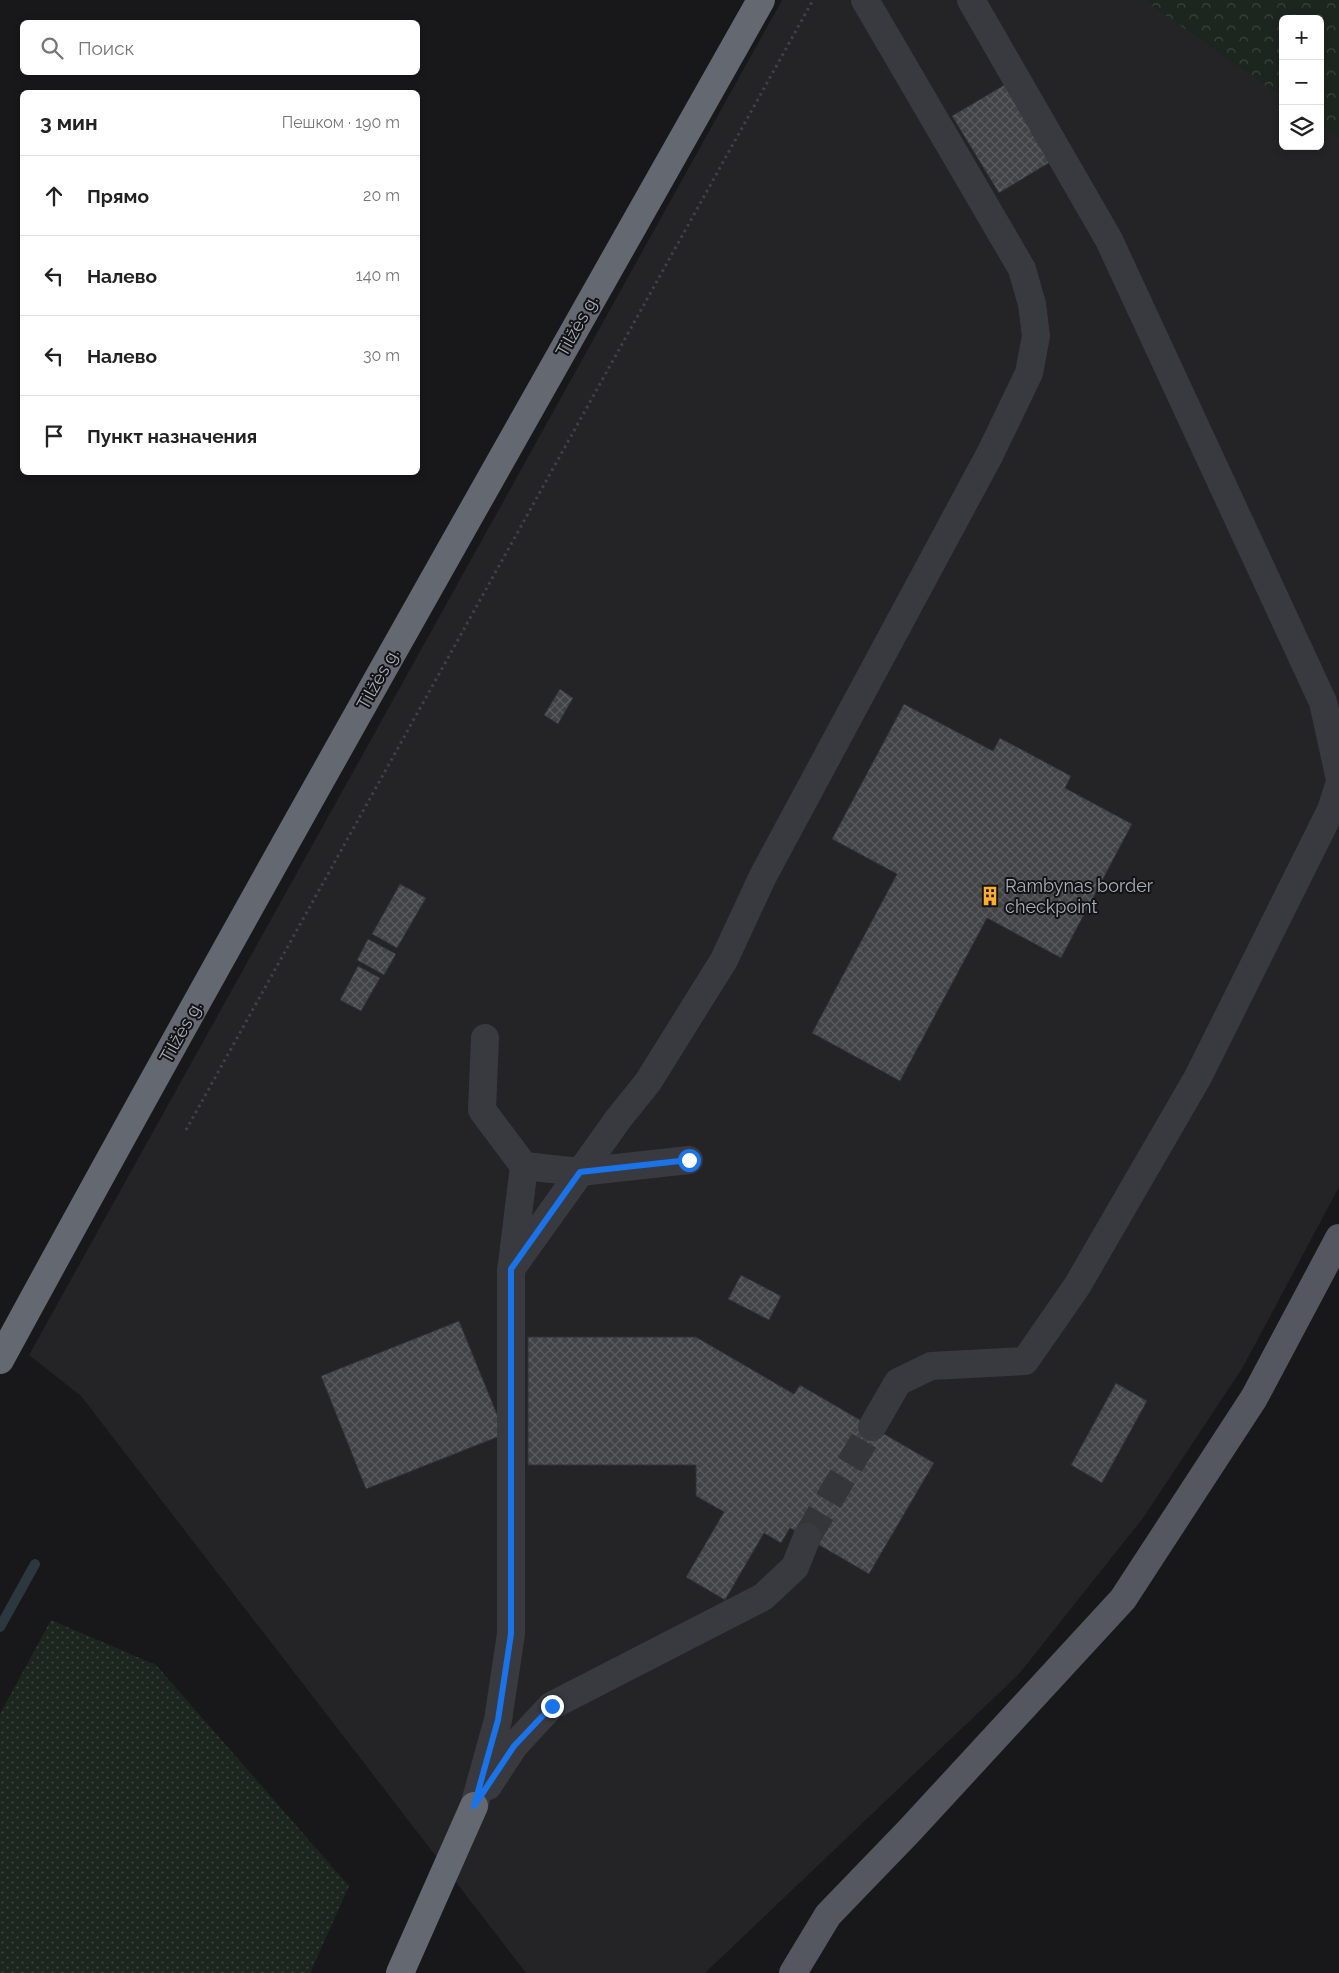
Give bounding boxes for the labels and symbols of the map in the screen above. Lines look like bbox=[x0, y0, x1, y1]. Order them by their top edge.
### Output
street label: Tilžės g. bbox=[551, 291, 602, 360]
street label: Tilžės g. bbox=[352, 644, 403, 713]
place label: Rambynas border checkpoint bbox=[1005, 875, 1154, 917]
building icon: Rambynas border checkpoint bbox=[979, 885, 1001, 907]
street label: Tilžės g. bbox=[155, 997, 206, 1066]
route start bbox=[678, 1149, 701, 1172]
route end bbox=[541, 1695, 564, 1718]

